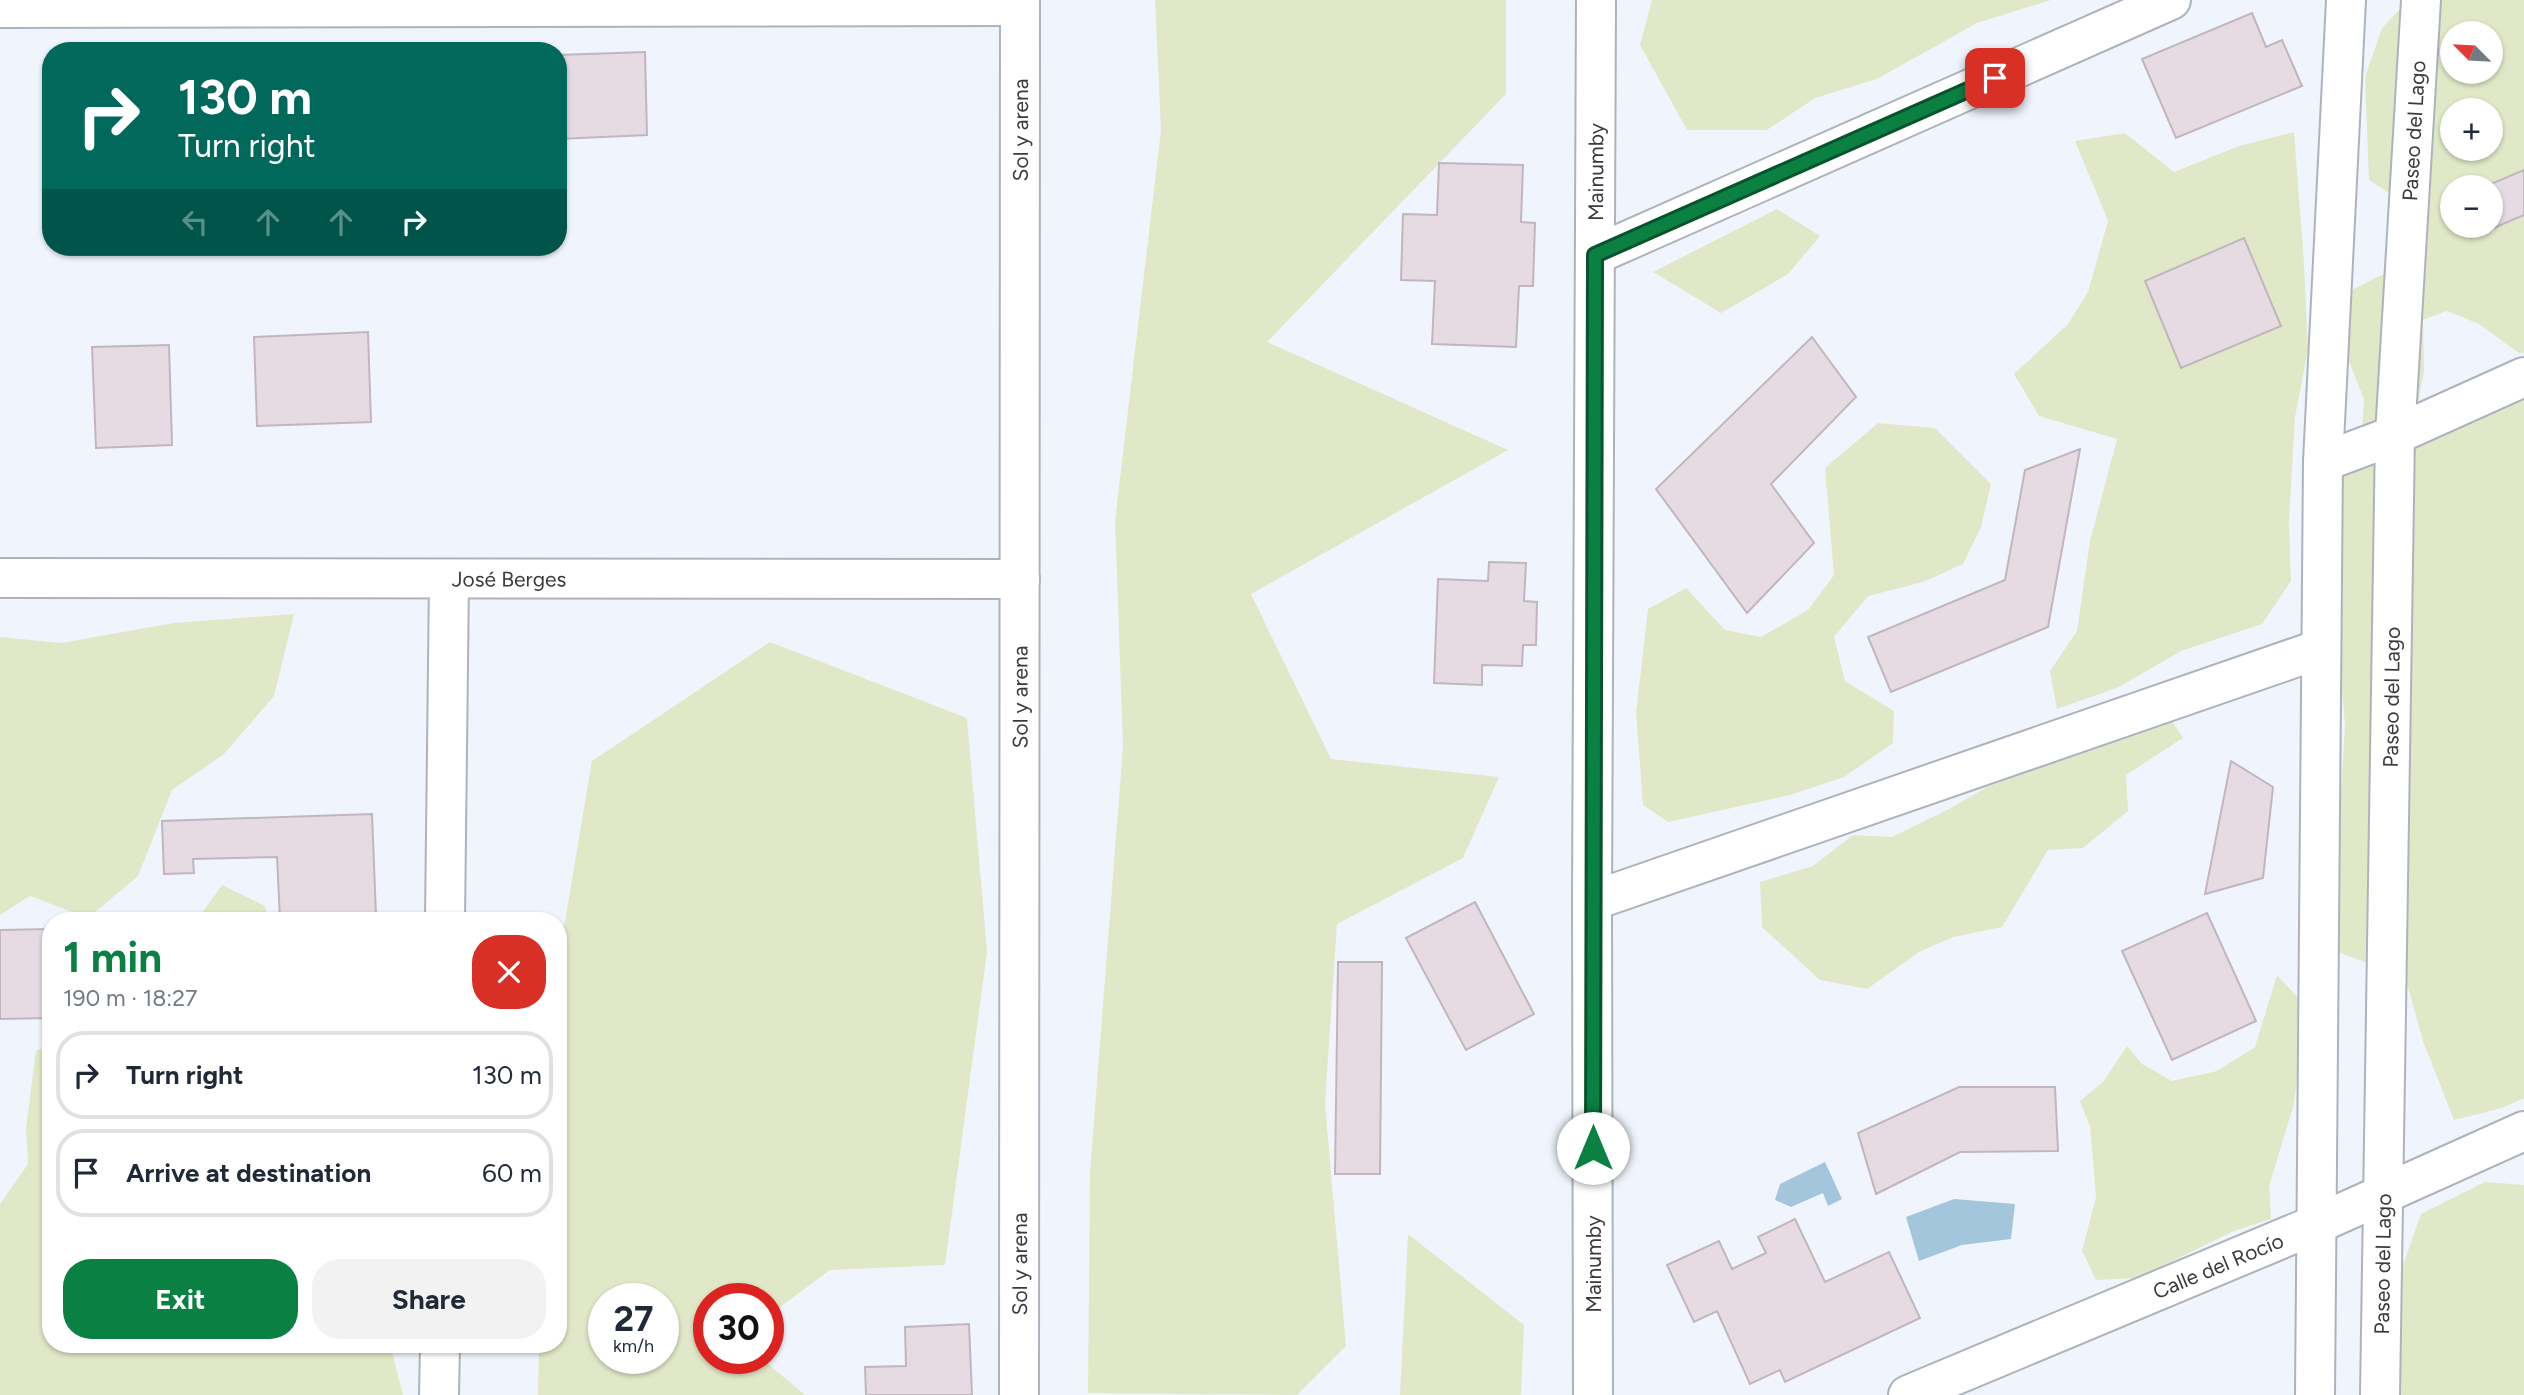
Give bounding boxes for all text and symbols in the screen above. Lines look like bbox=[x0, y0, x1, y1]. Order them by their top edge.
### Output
north arrow bbox=[2440, 21, 2502, 84]
map controls bbox=[2440, 21, 2503, 238]
pin bbox=[1965, 48, 2025, 108]
icon: arrive bbox=[1976, 59, 2014, 97]
street label: Paseo del Lago bbox=[2397, 60, 2430, 202]
text: 130 m bbox=[178, 67, 312, 126]
icon: right bbox=[63, 70, 154, 161]
street label: Sol y arena bbox=[1007, 79, 1032, 181]
button: + bbox=[2440, 98, 2503, 161]
street label: Mainumby bbox=[1583, 123, 1608, 221]
text: Turn right bbox=[178, 127, 316, 165]
button: − bbox=[2440, 175, 2503, 238]
icon: left bbox=[176, 203, 214, 241]
icon: ahead bbox=[249, 203, 287, 241]
icon: ahead bbox=[322, 203, 360, 241]
icon: right bbox=[395, 203, 433, 241]
street label: José Berges bbox=[452, 566, 566, 591]
street label: Paseo del Lago bbox=[2377, 626, 2405, 768]
street label: Sol y arena bbox=[1007, 646, 1032, 748]
text: 1 min bbox=[63, 932, 162, 983]
button: close bbox=[472, 935, 546, 1009]
text: 190 m · 18:27 bbox=[63, 984, 197, 1012]
icon: right bbox=[67, 1056, 105, 1094]
text: Turn right bbox=[126, 1059, 243, 1091]
text: 130 m bbox=[472, 1059, 542, 1091]
position arrow bbox=[1556, 1111, 1630, 1185]
icon: arrive bbox=[67, 1154, 105, 1192]
text: Arrive at destination bbox=[126, 1157, 371, 1189]
text: 60 m bbox=[482, 1157, 542, 1189]
street label: Paseo del Lago bbox=[2368, 1193, 2396, 1335]
street label: Sol y arena bbox=[1007, 1213, 1032, 1315]
street label: Mainumby bbox=[1581, 1215, 1606, 1313]
street label: Calle del Rocío bbox=[2149, 1227, 2287, 1304]
button: Exit bbox=[63, 1259, 298, 1339]
button: Share bbox=[312, 1259, 546, 1339]
speed limit sign: 30 bbox=[693, 1283, 784, 1374]
text: 27 bbox=[614, 1298, 653, 1340]
text: km/h bbox=[613, 1335, 654, 1357]

